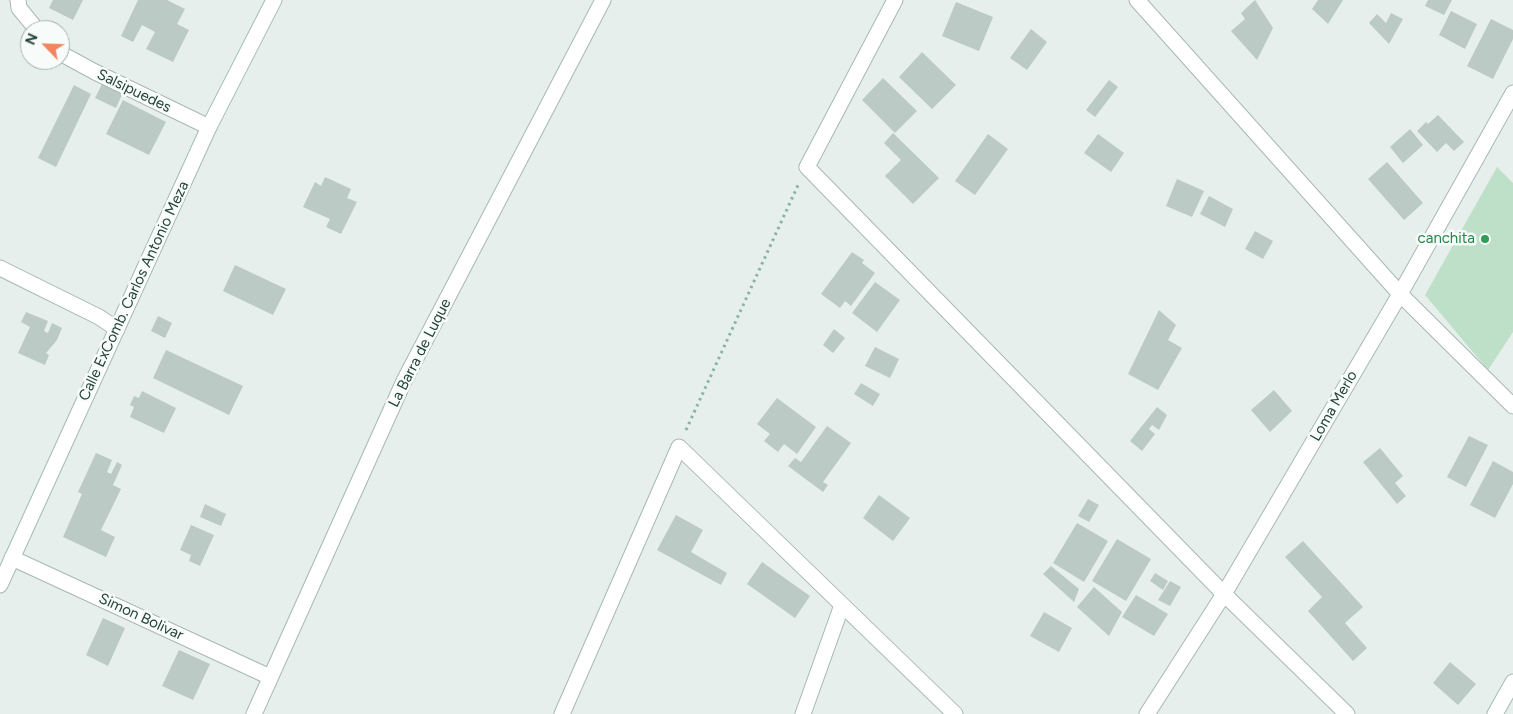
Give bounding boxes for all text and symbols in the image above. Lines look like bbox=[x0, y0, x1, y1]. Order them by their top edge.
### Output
north arrow bbox=[20, 20, 70, 70]
text: N bbox=[22, 31, 42, 48]
street label: Salsipuedes bbox=[94, 65, 174, 117]
street label: Calle ExComb. Carlos Antonio Meza bbox=[75, 178, 193, 404]
place label: canchita bbox=[1418, 230, 1475, 248]
marker: canchita bbox=[1479, 233, 1491, 245]
street label: La Barra de Luque bbox=[385, 296, 455, 410]
street label: Loma Merlo bbox=[1307, 367, 1361, 445]
street label: Simon Bolivar bbox=[96, 590, 186, 644]

